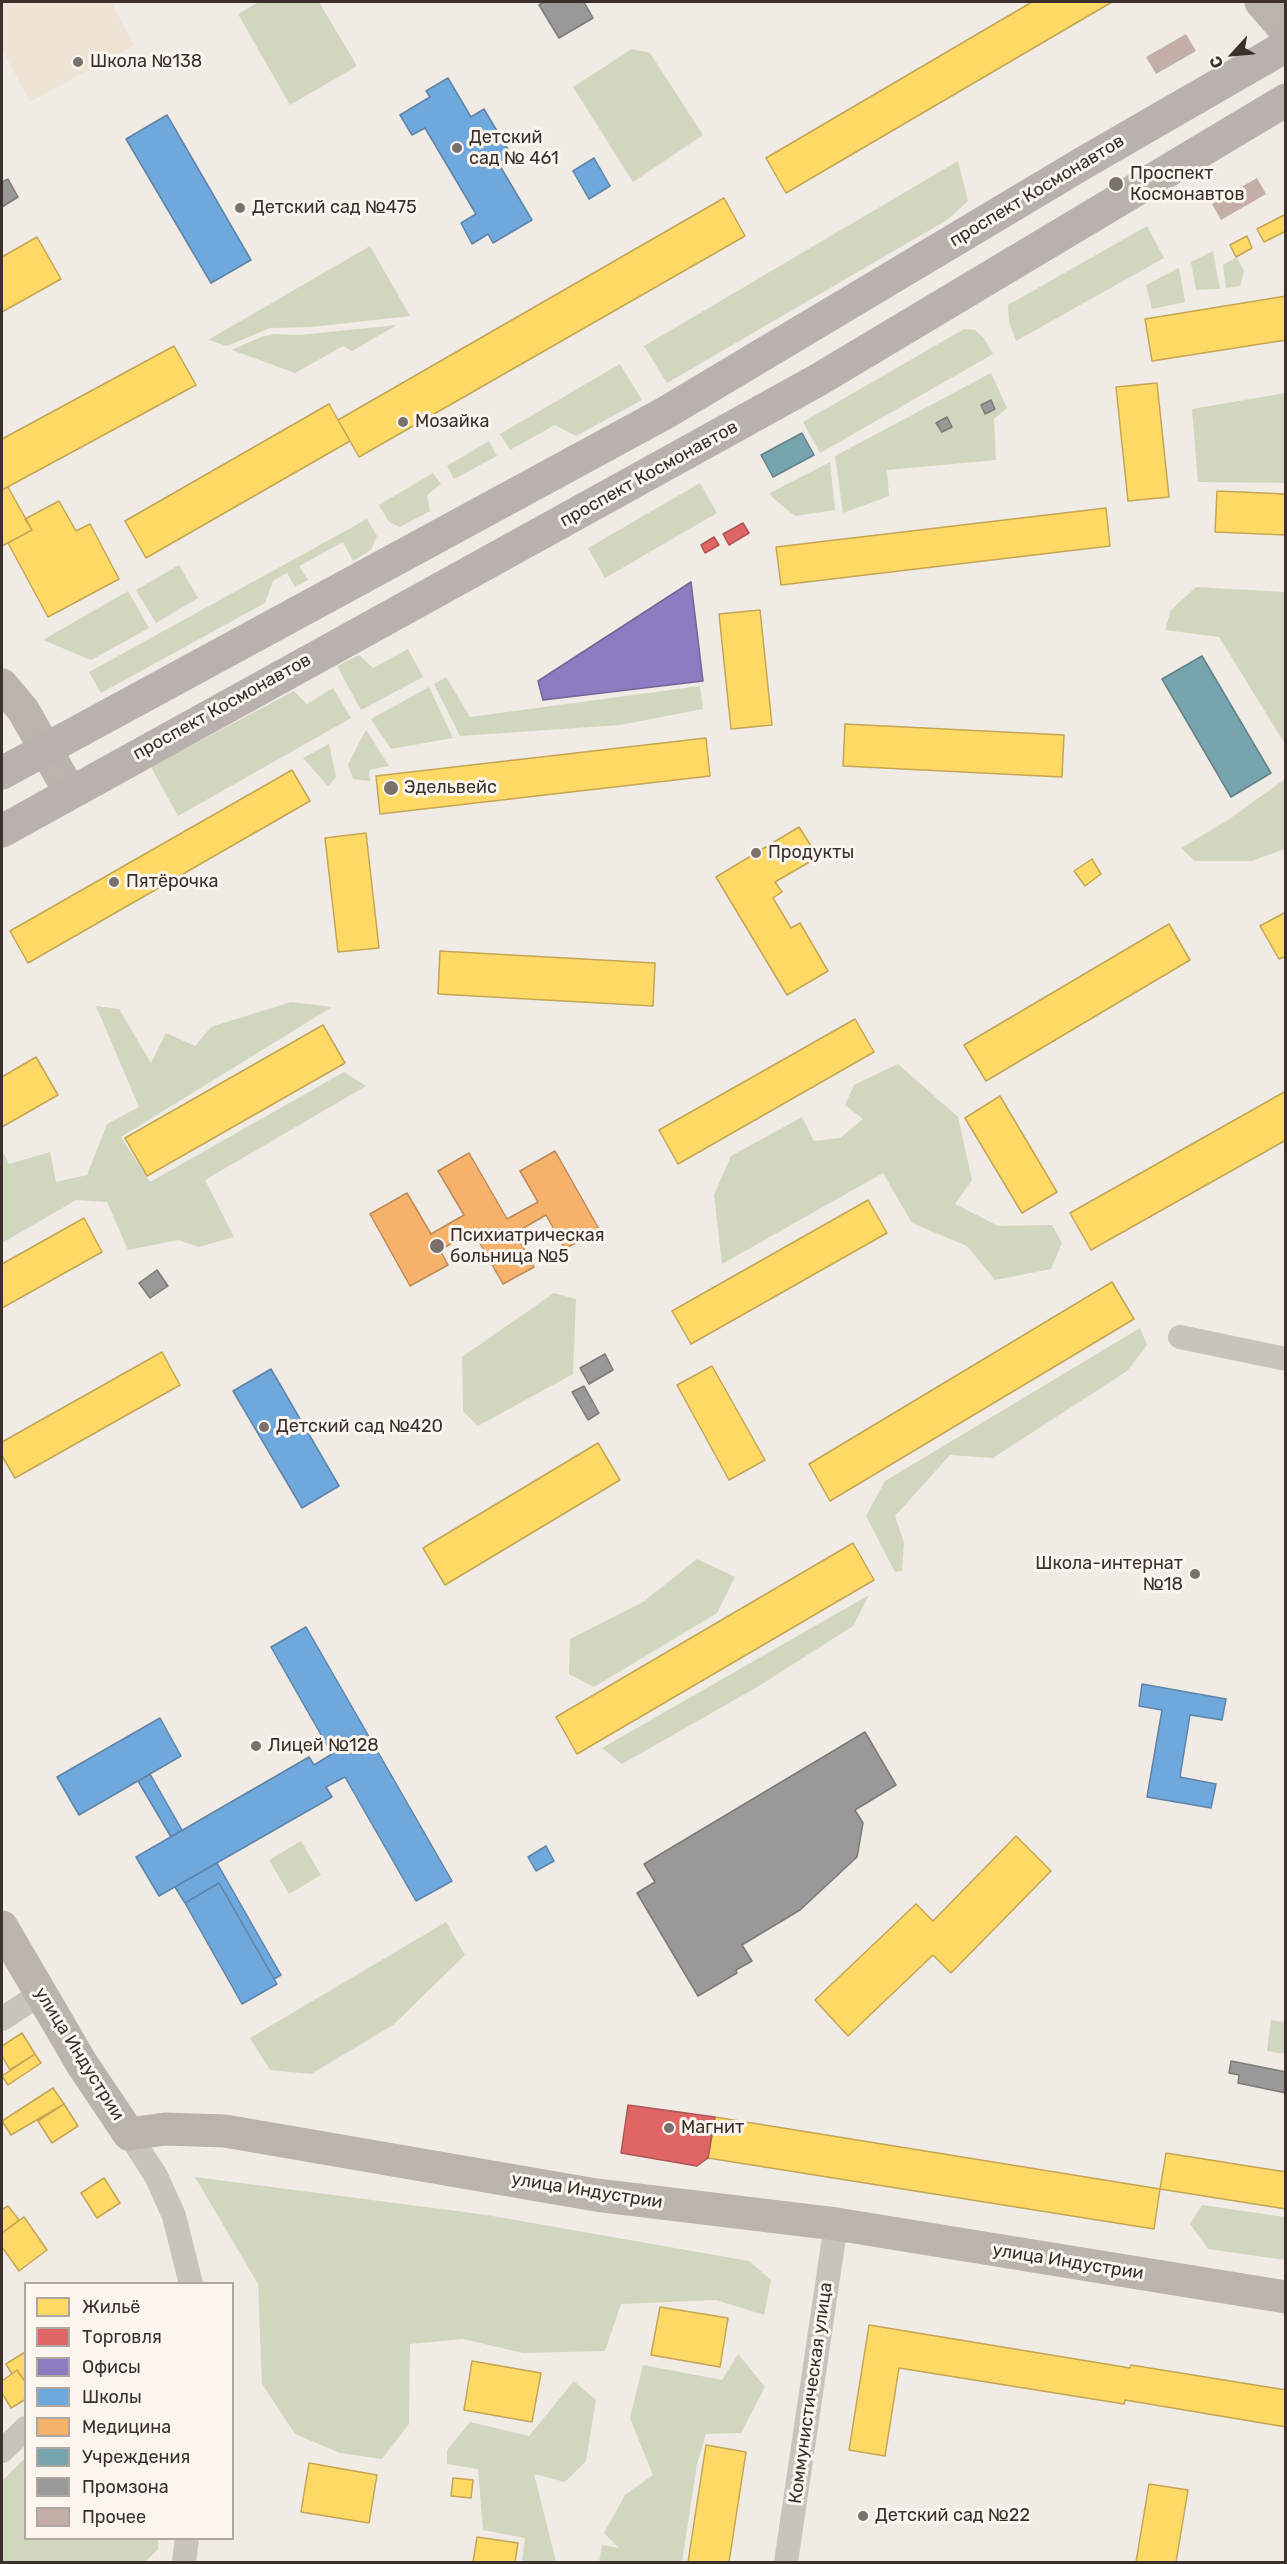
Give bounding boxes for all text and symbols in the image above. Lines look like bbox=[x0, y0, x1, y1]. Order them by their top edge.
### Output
north arrow bbox=[1203, 24, 1263, 84]
place label: Школа №138 bbox=[90, 51, 202, 73]
text: С bbox=[1205, 53, 1227, 71]
marker: Школа №138 bbox=[71, 55, 85, 69]
place label: Детский сад № 461 bbox=[469, 127, 559, 170]
street label: проспект Космонавтов bbox=[946, 130, 1128, 252]
marker: Детский сад № 461 bbox=[450, 141, 464, 155]
place label: Проспект Космонавтов bbox=[1130, 163, 1245, 206]
marker: Проспект Космонавтов bbox=[1107, 175, 1125, 193]
place label: Детский сад №475 bbox=[252, 197, 417, 219]
marker: Детский сад №475 bbox=[233, 201, 247, 215]
place label: Мозайка bbox=[415, 411, 489, 433]
marker: Мозайка bbox=[396, 415, 410, 429]
street label: проспект Космонавтов bbox=[556, 416, 742, 532]
street label: проспект Космонавтов bbox=[129, 649, 315, 765]
place label: Эдельвейс bbox=[404, 777, 497, 799]
marker: Эдельвейс bbox=[382, 779, 400, 797]
place label: Продукты bbox=[768, 842, 854, 864]
marker: Продукты bbox=[749, 846, 763, 860]
place label: Пятёрочка bbox=[126, 871, 219, 893]
marker: Пятёрочка bbox=[107, 875, 121, 889]
place label: Психиатрическая больница №5 bbox=[450, 1225, 605, 1268]
marker: Психиатрическая больница №5 bbox=[428, 1237, 446, 1255]
place label: Детский сад №420 bbox=[276, 1416, 443, 1438]
marker: Детский сад №420 bbox=[257, 1420, 271, 1434]
place label: Школа-интернат №18 bbox=[1035, 1553, 1183, 1596]
marker: Школа-интернат №18 bbox=[1188, 1567, 1202, 1581]
place label: Лицей №128 bbox=[268, 1735, 379, 1757]
marker: Лицей №128 bbox=[249, 1739, 263, 1753]
street label: улица Индустрии bbox=[29, 1984, 129, 2124]
place label: Магнит bbox=[681, 2117, 744, 2139]
marker: Магнит bbox=[662, 2121, 676, 2135]
street label: улица Индустрии bbox=[510, 2168, 664, 2214]
street label: улица Индустрии bbox=[991, 2239, 1145, 2285]
street label: Коммунистическая улица bbox=[785, 2281, 837, 2505]
legend bbox=[24, 2282, 234, 2540]
text: Жильё bbox=[82, 2296, 140, 2318]
text: Торговля bbox=[82, 2326, 162, 2348]
text: Офисы bbox=[82, 2356, 141, 2378]
text: Школы bbox=[82, 2386, 142, 2408]
text: Медицина bbox=[82, 2416, 171, 2438]
text: Учреждения bbox=[82, 2446, 190, 2468]
text: Промзона bbox=[82, 2476, 169, 2498]
place label: Детский сад №22 bbox=[875, 2505, 1030, 2527]
text: Прочее bbox=[82, 2506, 146, 2528]
marker: Детский сад №22 bbox=[856, 2509, 870, 2523]

